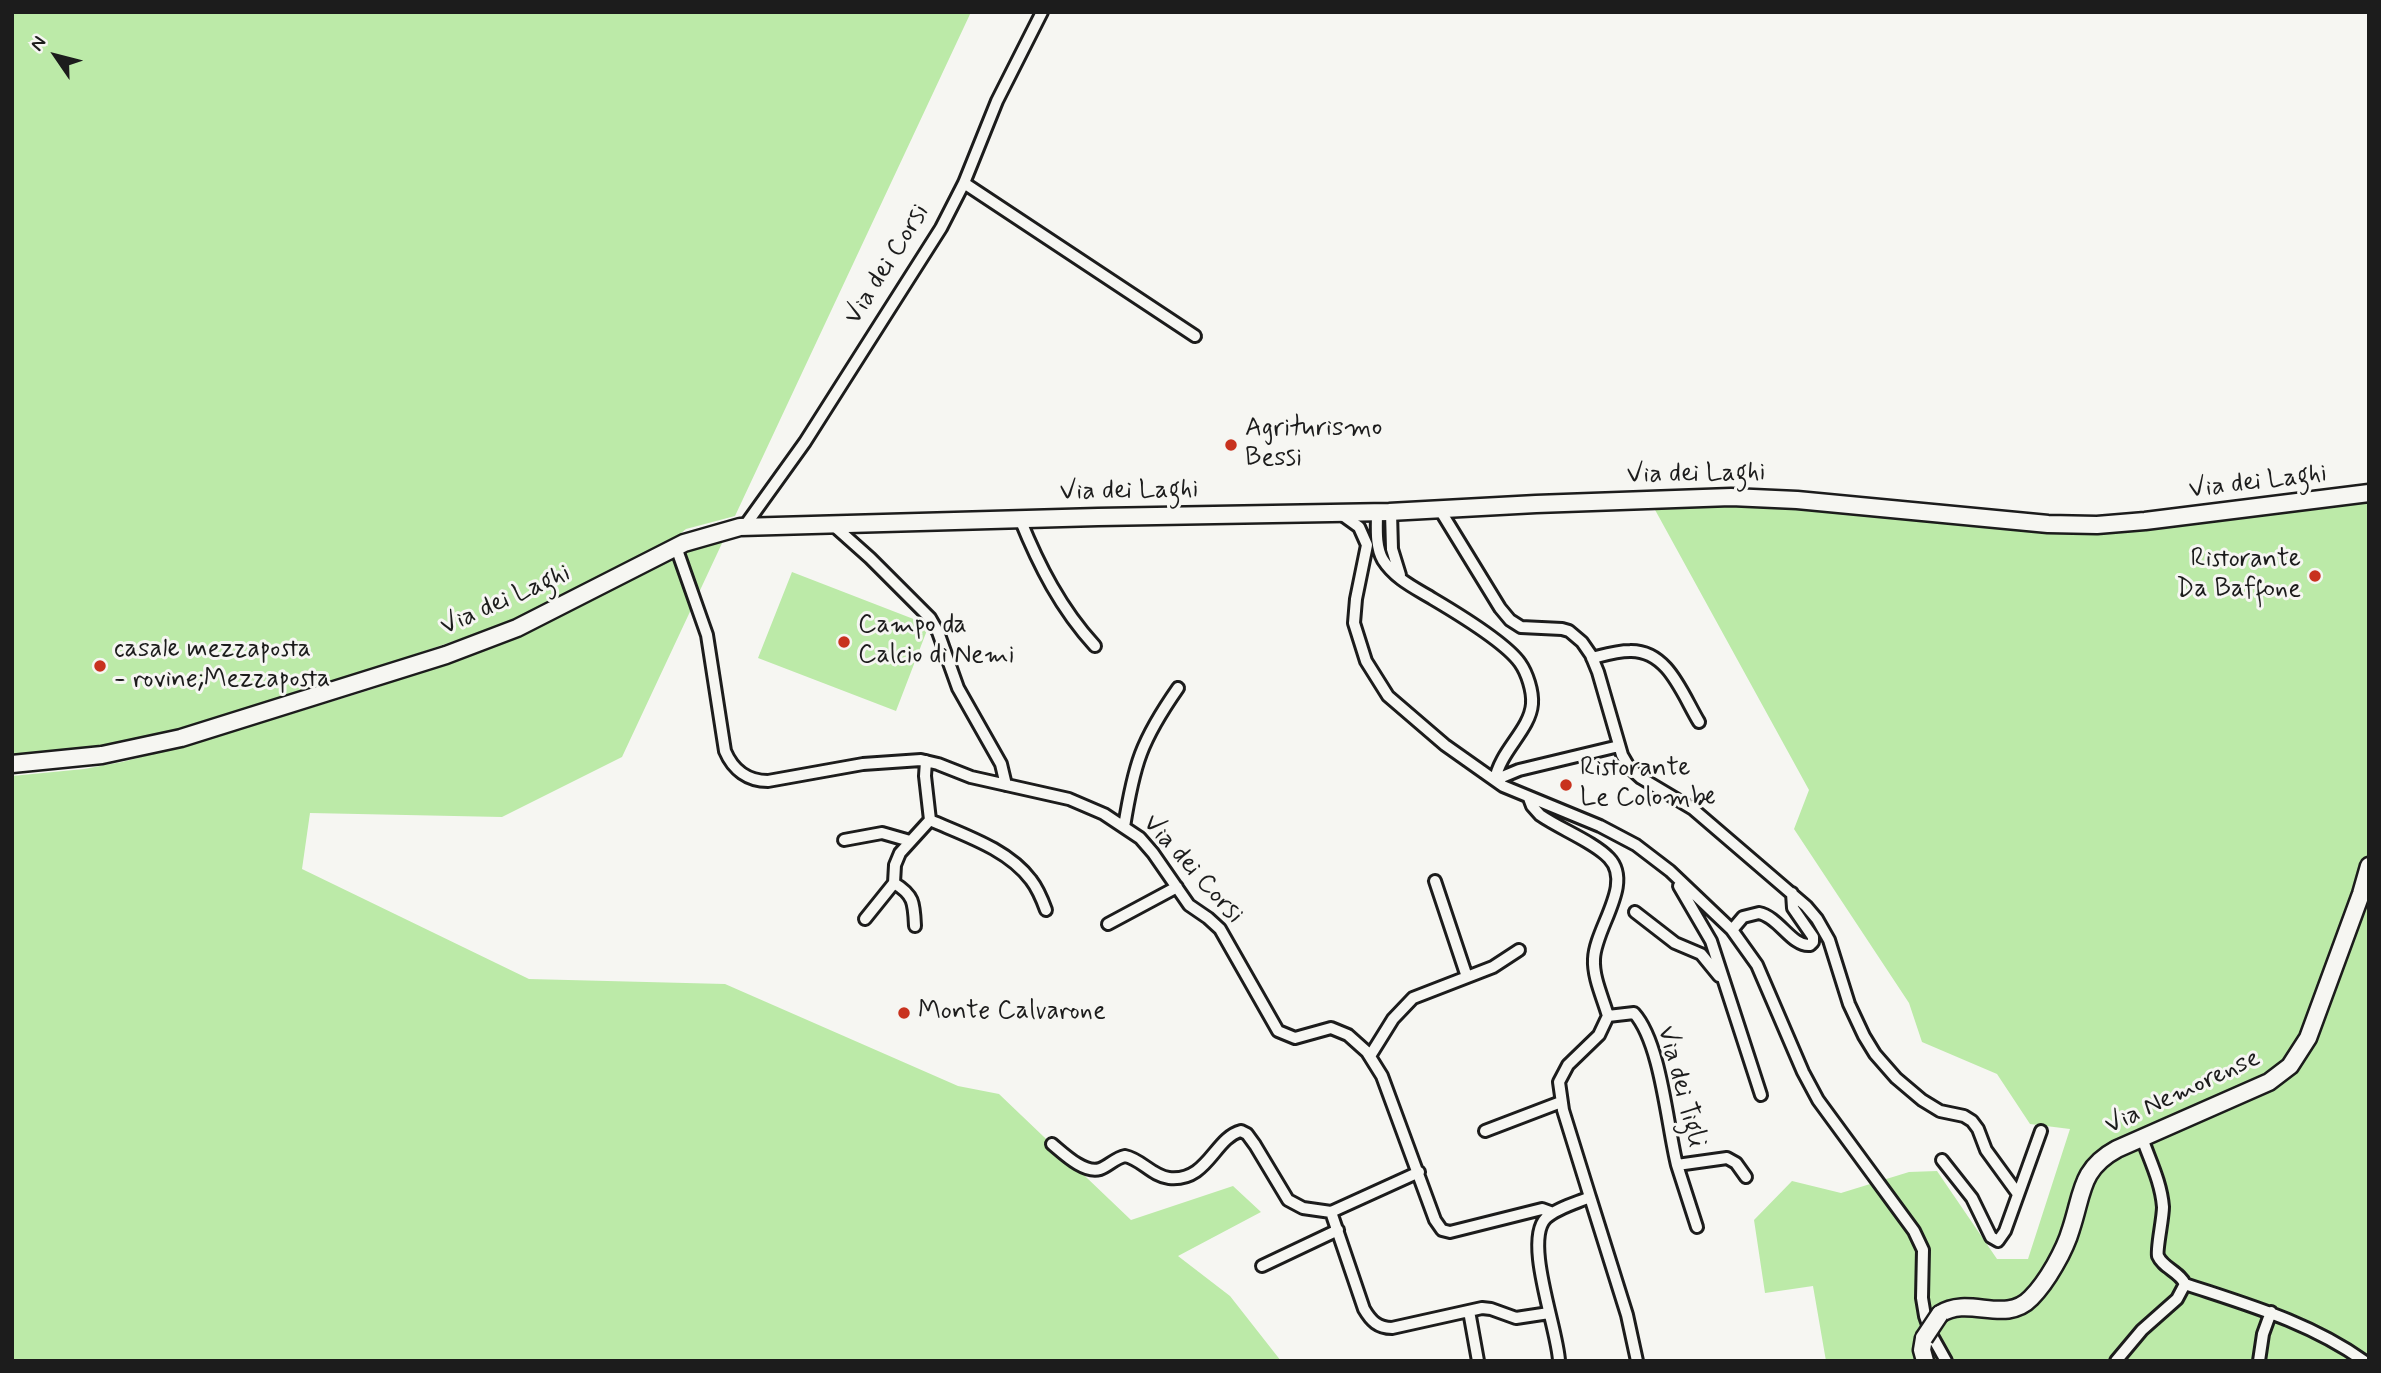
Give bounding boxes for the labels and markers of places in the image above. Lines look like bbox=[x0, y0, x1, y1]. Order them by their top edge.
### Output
place label: Agriturismo Bessi bbox=[1245, 414, 1382, 476]
marker: Agriturismo Bessi bbox=[1223, 437, 1239, 453]
place label: Ristorante Da Baffone bbox=[2176, 545, 2301, 606]
marker: Ristorante Da Baffone bbox=[2307, 568, 2323, 584]
place label: Campo da Calcio di Nemi bbox=[858, 611, 1015, 672]
marker: Campo da Calcio di Nemi bbox=[836, 634, 852, 650]
place label: casale mezzaposta - rovine;Mezzaposta bbox=[114, 635, 330, 696]
marker: casale mezzaposta - rovine;Mezzaposta bbox=[92, 658, 108, 674]
place label: Ristorante Le Colombe bbox=[1580, 754, 1716, 816]
marker: Ristorante Le Colombe bbox=[1558, 777, 1574, 793]
place label: Monte Calvarone bbox=[918, 997, 1106, 1029]
marker: Monte Calvarone bbox=[896, 1005, 912, 1021]

